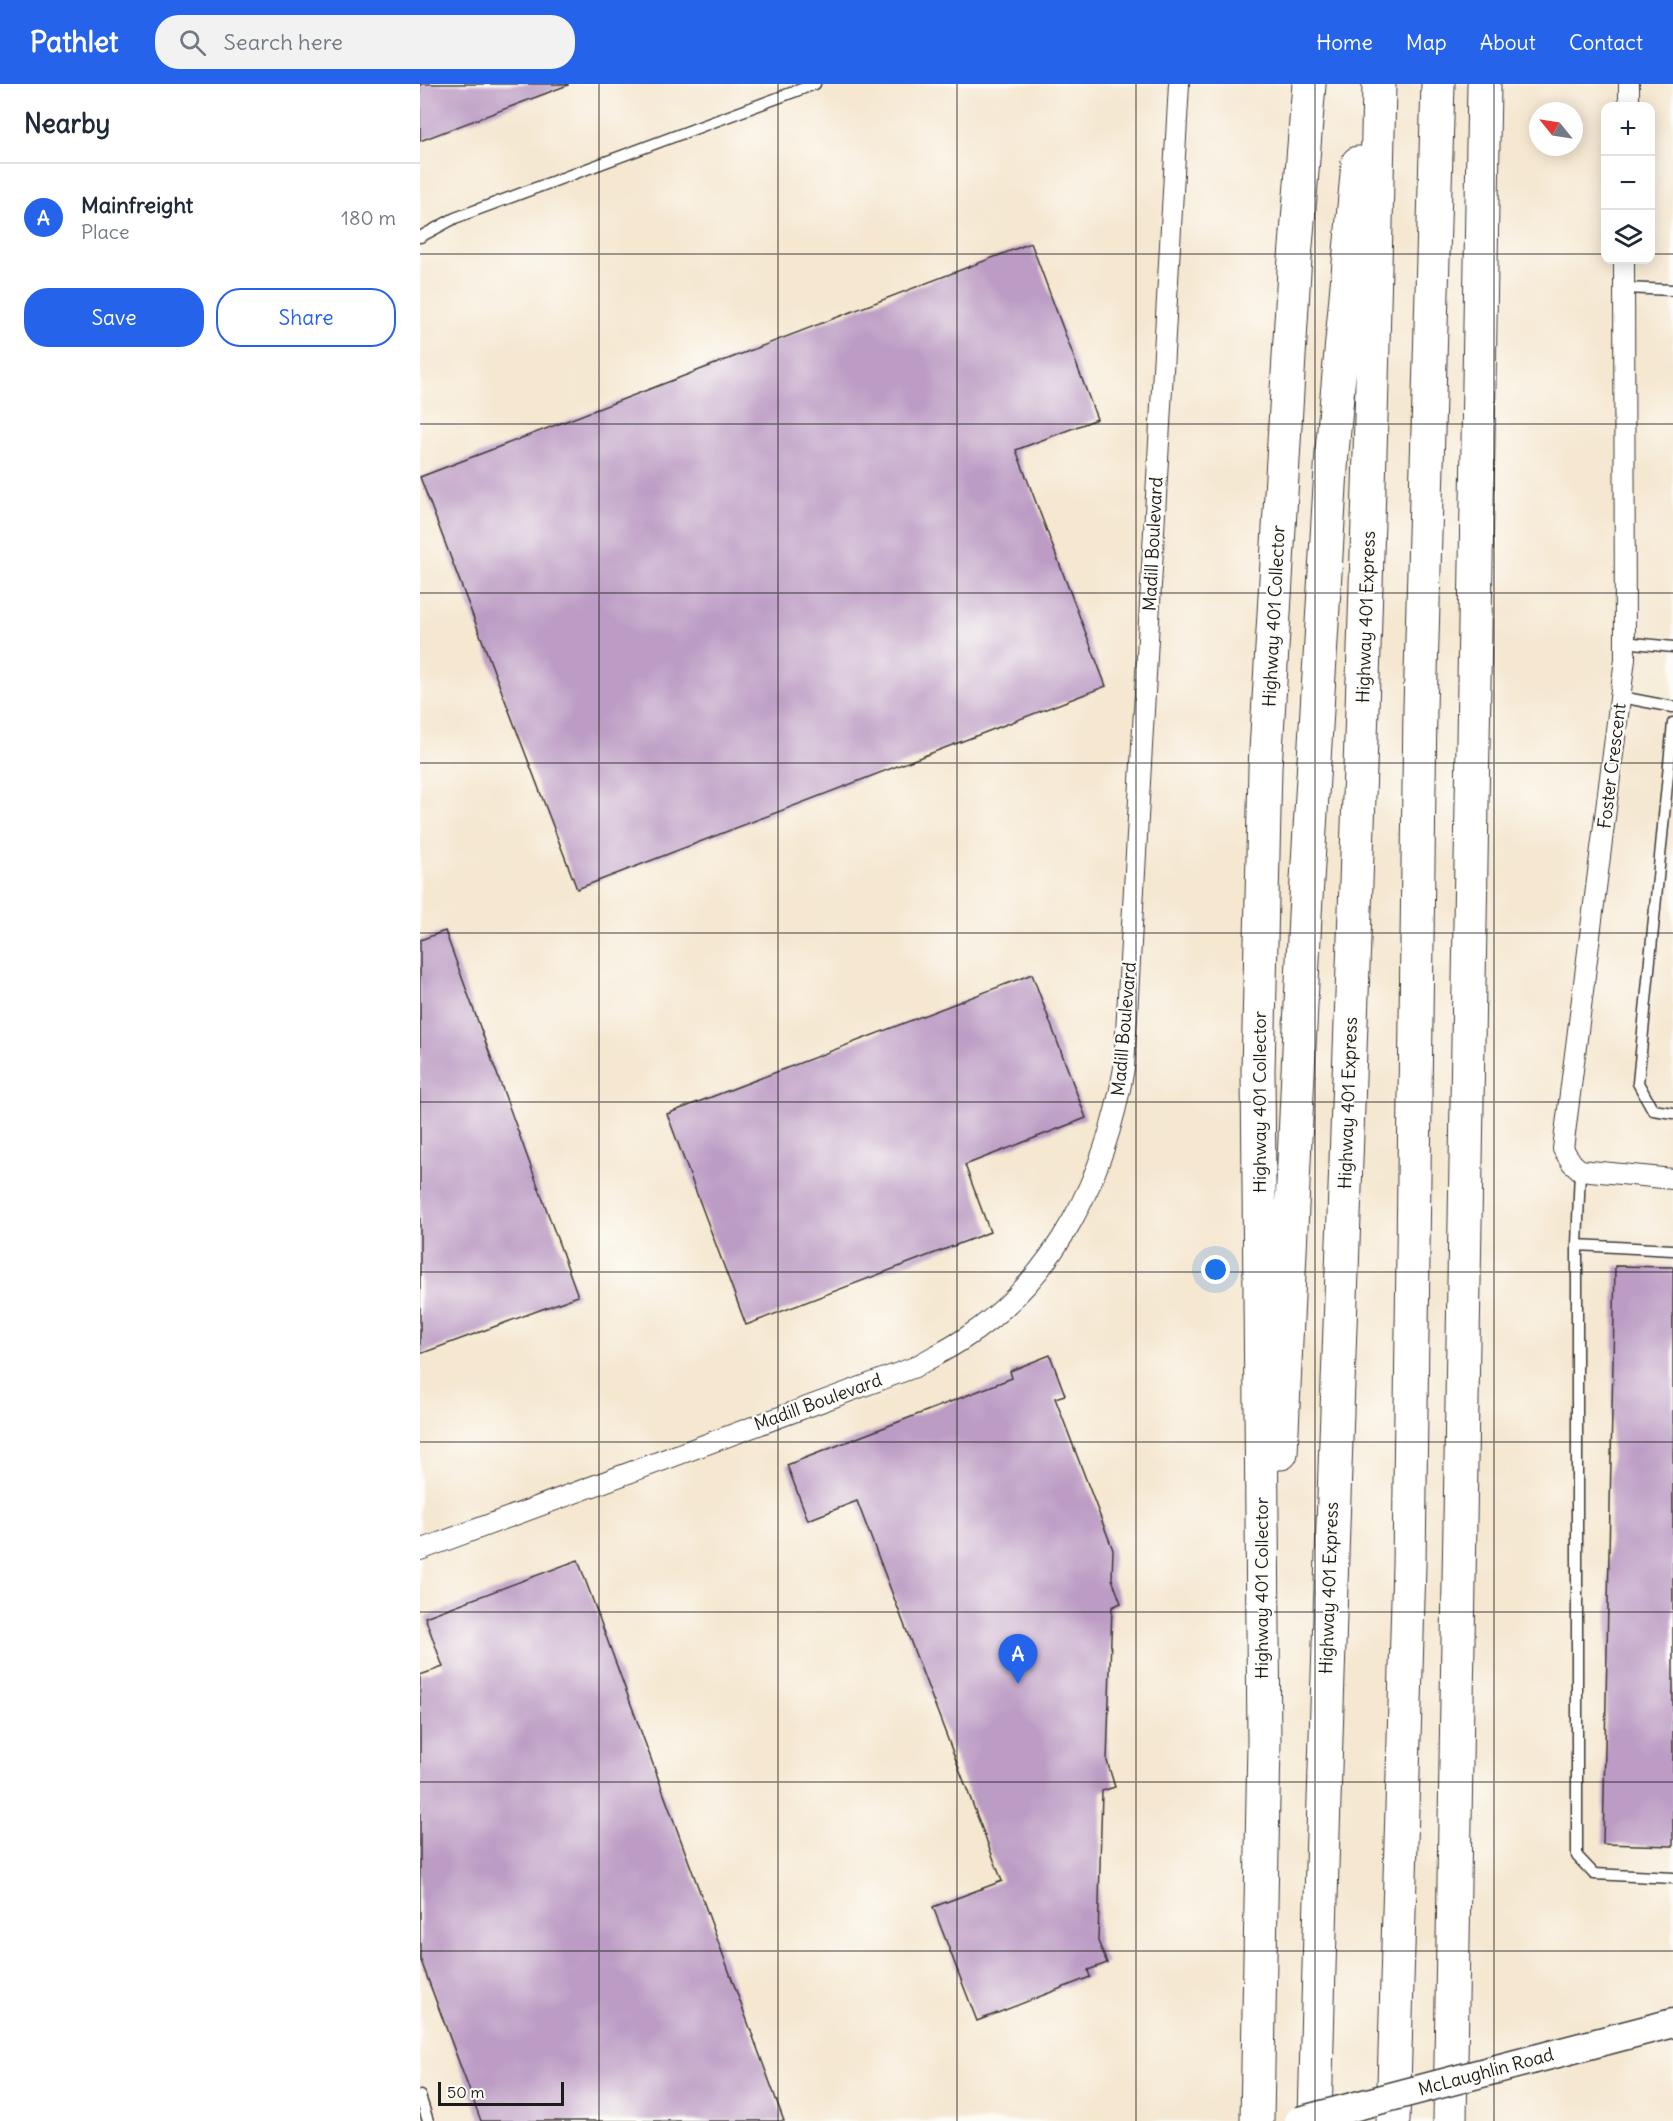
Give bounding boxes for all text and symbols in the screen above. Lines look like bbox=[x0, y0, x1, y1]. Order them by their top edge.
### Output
search box bbox=[155, 15, 575, 69]
text: Pathlet bbox=[30, 24, 119, 60]
icon: search bbox=[176, 26, 209, 59]
text: Search here bbox=[224, 28, 343, 56]
text: Home bbox=[1316, 29, 1373, 56]
text: Map bbox=[1406, 29, 1447, 56]
text: About bbox=[1480, 29, 1536, 56]
text: Contact bbox=[1569, 29, 1643, 56]
north arrow bbox=[1529, 102, 1583, 156]
map controls bbox=[1601, 102, 1655, 264]
button: + bbox=[1601, 102, 1655, 156]
text: Nearby bbox=[24, 107, 110, 140]
button: − bbox=[1601, 156, 1655, 210]
text: Mainfreight bbox=[81, 191, 193, 219]
text: A bbox=[37, 205, 50, 230]
text: 180 m bbox=[341, 205, 396, 230]
button: layers bbox=[1601, 210, 1655, 264]
text: Place bbox=[81, 219, 129, 244]
button: Save bbox=[24, 288, 204, 347]
button: Share bbox=[216, 288, 396, 347]
street label: Madill Boulevard bbox=[1137, 476, 1168, 612]
street label: Highway 401 Collector bbox=[1257, 524, 1290, 707]
street label: Highway 401 Express bbox=[1351, 531, 1380, 703]
street label: Foster Crescent bbox=[1592, 702, 1631, 830]
street label: Madill Boulevard bbox=[1106, 961, 1141, 1097]
street label: Highway 401 Collector bbox=[1248, 1010, 1271, 1193]
street label: Highway 401 Express bbox=[1333, 1017, 1362, 1189]
your location bbox=[1201, 1255, 1230, 1284]
street label: Madill Boulevard bbox=[751, 1368, 885, 1435]
street label: Highway 401 Collector bbox=[1250, 1496, 1273, 1679]
street label: Highway 401 Express bbox=[1314, 1502, 1343, 1674]
pin: A bbox=[998, 1634, 1038, 1684]
street label: McLaughlin Road bbox=[1416, 2042, 1557, 2101]
scale bar bbox=[438, 2079, 564, 2106]
text: 50 m bbox=[447, 2082, 485, 2102]

